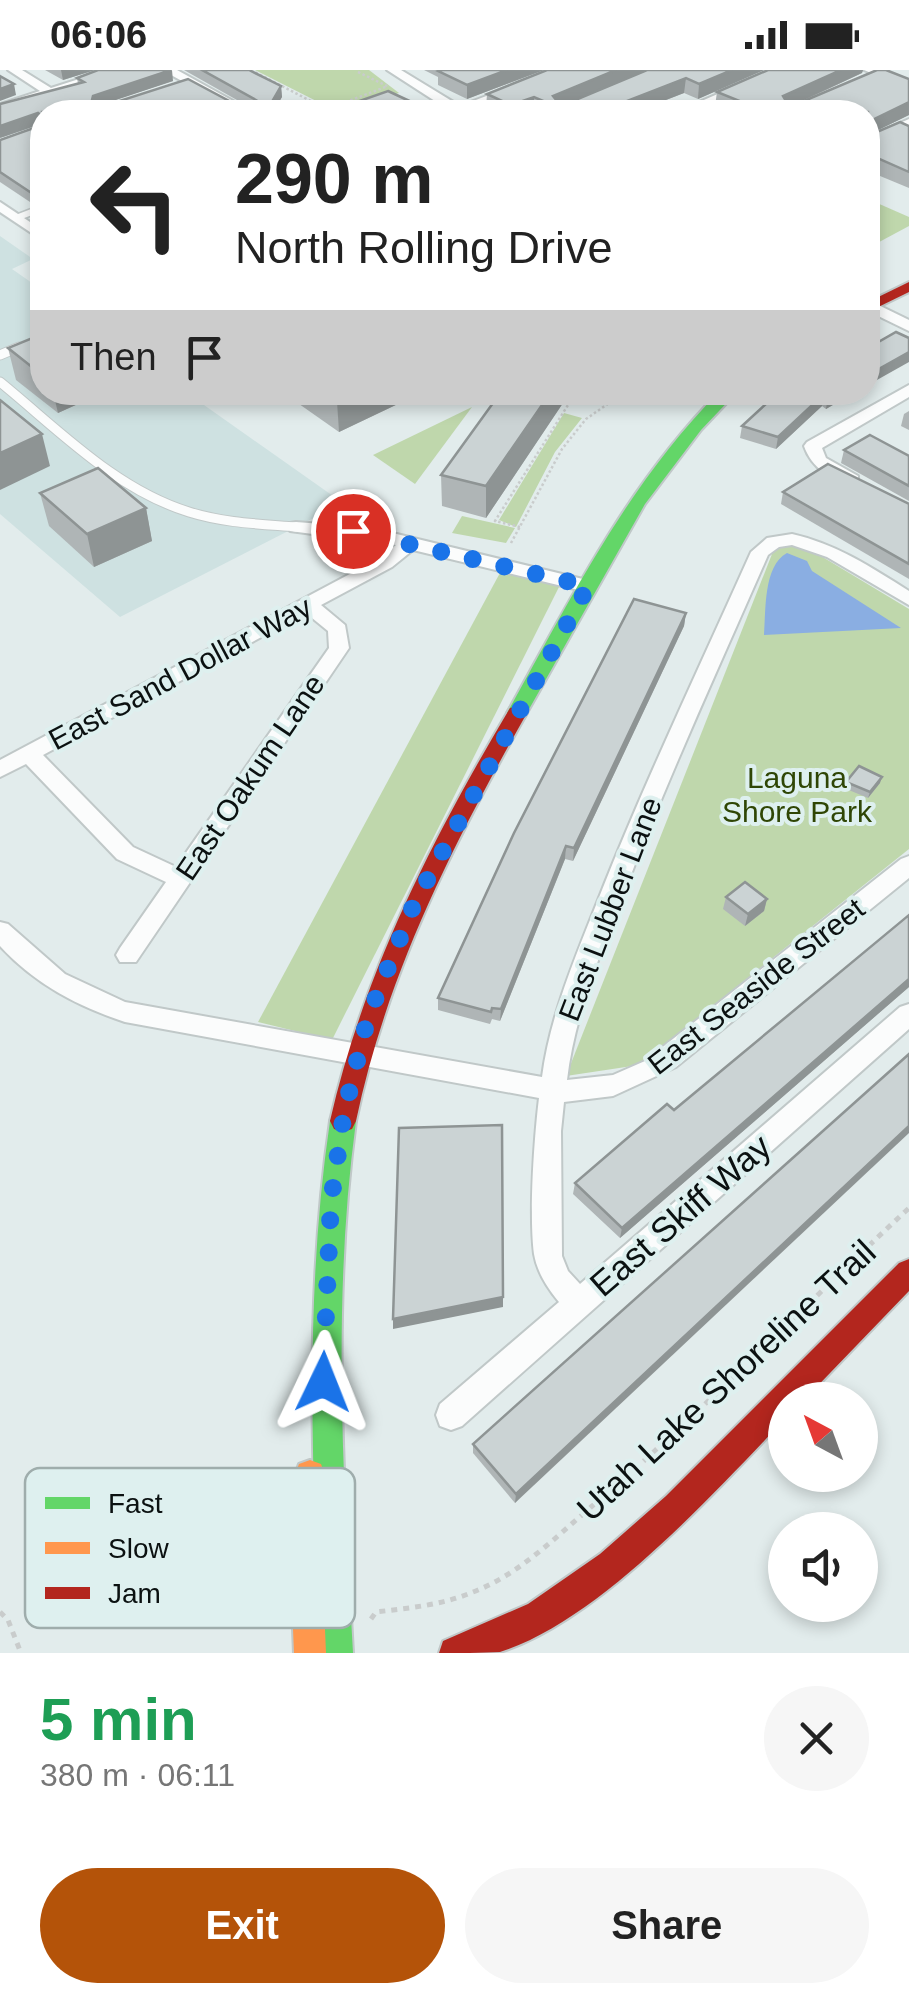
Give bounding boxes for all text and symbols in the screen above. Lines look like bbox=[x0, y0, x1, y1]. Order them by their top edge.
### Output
text: 06:06 bbox=[50, 14, 147, 56]
icon: left bbox=[70, 140, 200, 270]
text: 290 m bbox=[235, 140, 433, 218]
text: North Rolling Drive bbox=[235, 222, 613, 273]
icon: arrive bbox=[177, 330, 232, 385]
text: Then bbox=[70, 336, 157, 378]
pin bbox=[311, 489, 396, 574]
icon: arrive bbox=[326, 504, 381, 559]
street label: East Sand Dollar Way bbox=[43, 590, 317, 756]
street label: East Oakum Lane bbox=[169, 668, 331, 886]
park label: Laguna Shore Park bbox=[722, 761, 873, 828]
street label: East Lubber Lane bbox=[552, 793, 668, 1025]
street label: East Seaside Street bbox=[641, 891, 871, 1081]
street label: East Skiff Way bbox=[582, 1126, 778, 1304]
street label: Utah Lake Shoreline Trail bbox=[569, 1232, 883, 1528]
position arrow bbox=[271, 1330, 375, 1434]
north arrow bbox=[768, 1382, 878, 1492]
map controls bbox=[768, 1382, 878, 1622]
legend bbox=[25, 1468, 355, 1628]
text: Fast bbox=[108, 1488, 163, 1519]
button: sound bbox=[768, 1512, 878, 1622]
text: Slow bbox=[108, 1533, 169, 1564]
text: Jam bbox=[108, 1578, 161, 1609]
text: 5 min bbox=[40, 1686, 197, 1753]
button: close bbox=[764, 1686, 869, 1791]
text: 380 m · 06:11 bbox=[40, 1757, 235, 1793]
button: Exit bbox=[40, 1868, 445, 1983]
button: Share bbox=[465, 1868, 869, 1983]

